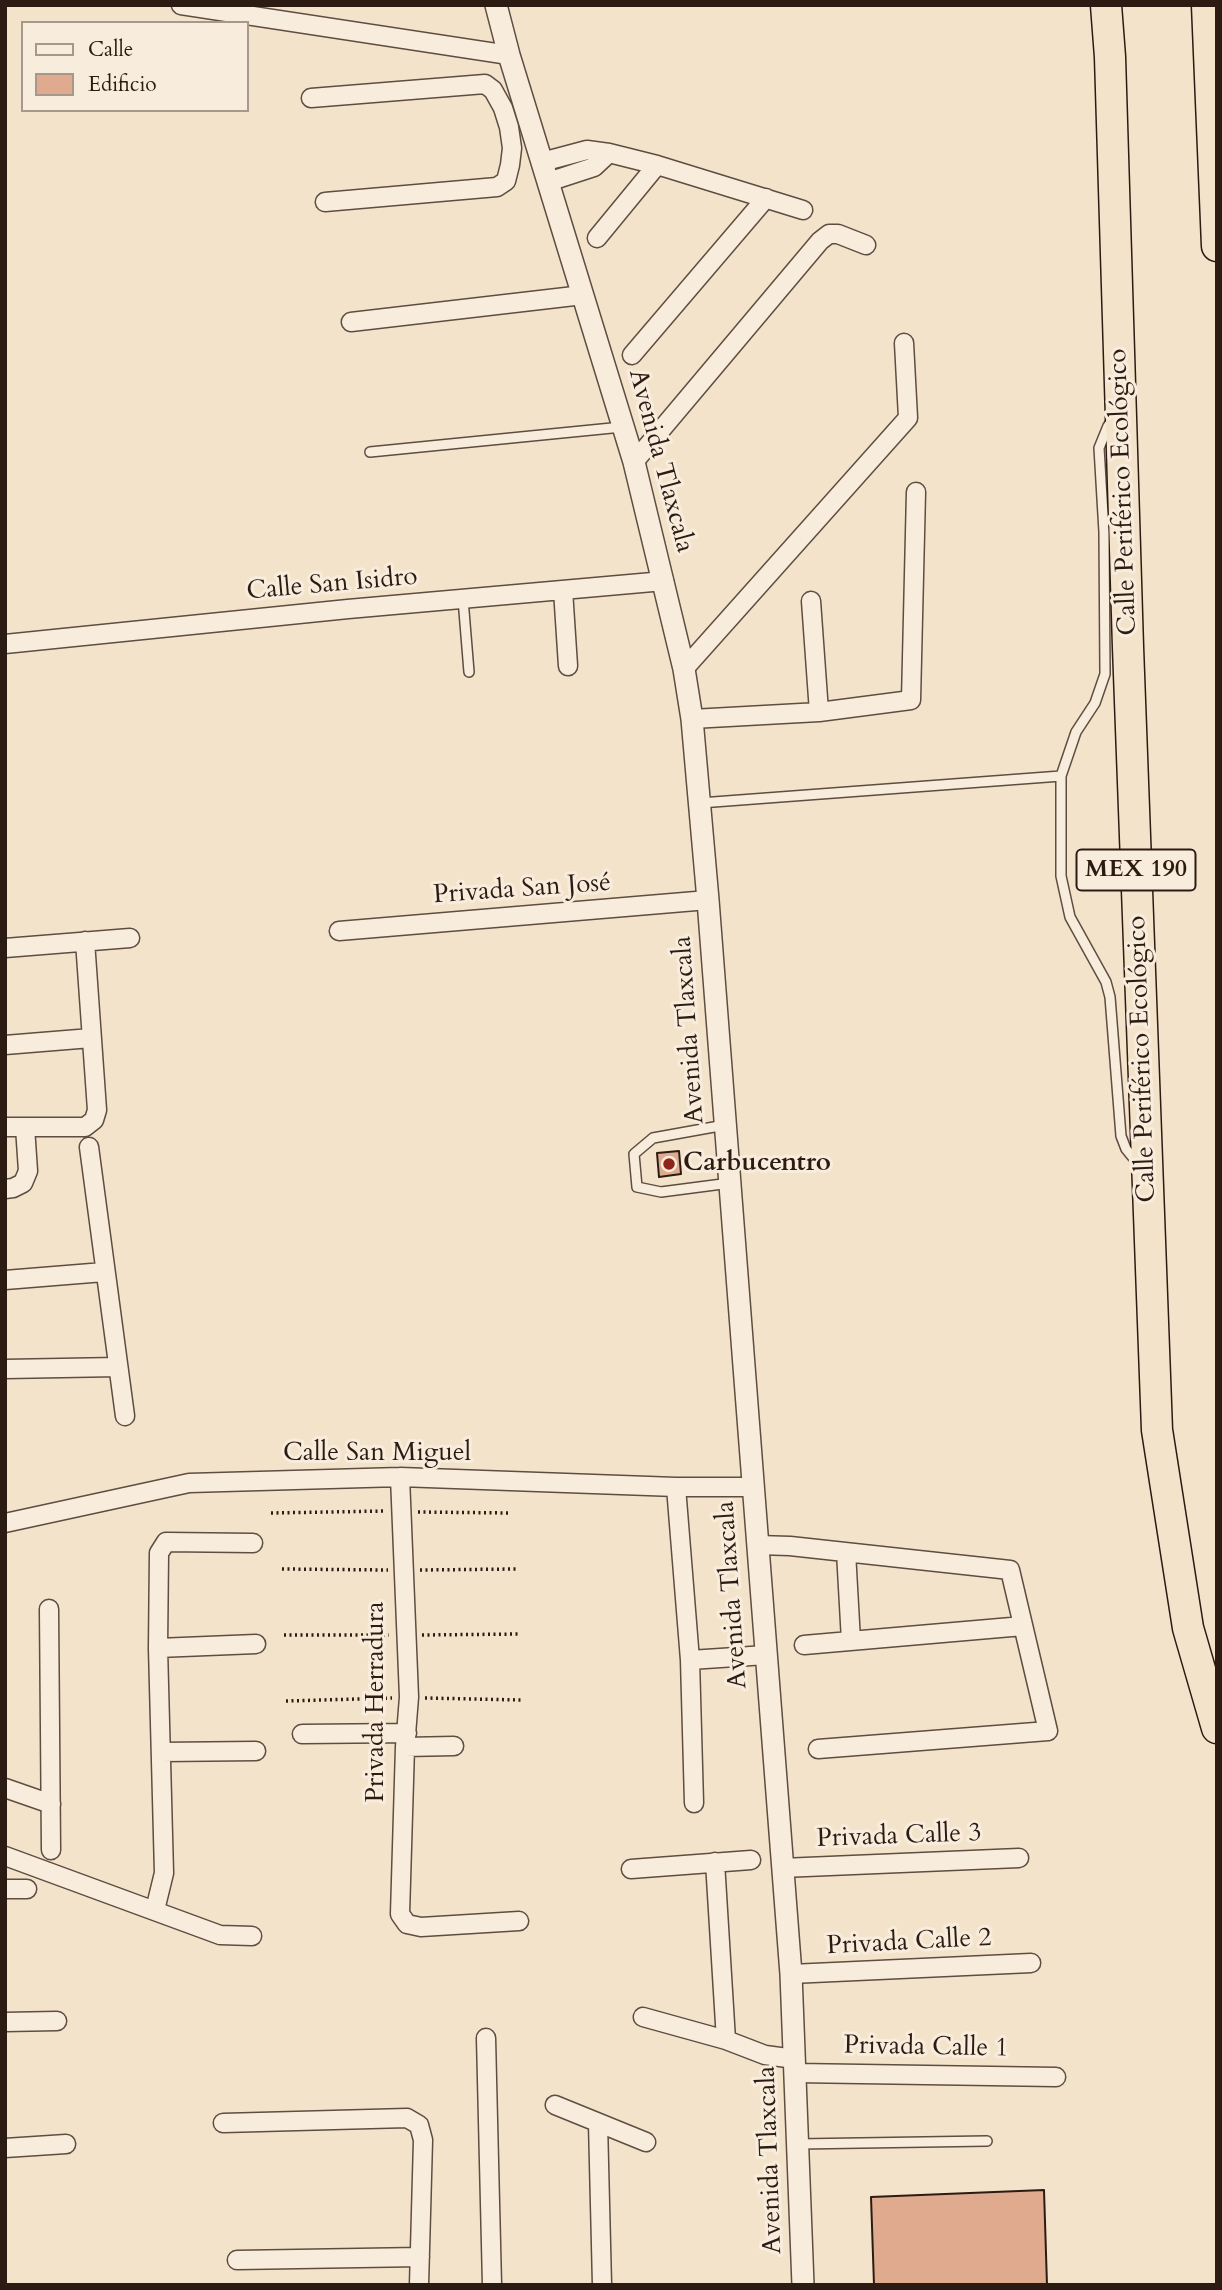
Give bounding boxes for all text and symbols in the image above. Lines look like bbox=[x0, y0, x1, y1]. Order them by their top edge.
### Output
legend bbox=[21, 21, 248, 112]
text: Calle bbox=[88, 35, 133, 64]
text: Edificio bbox=[88, 70, 157, 99]
street label: Calle Periférico Ecológico bbox=[1103, 348, 1145, 636]
street label: Avenida Tlaxcala bbox=[621, 366, 699, 556]
street label: Calle San Isidro bbox=[245, 562, 419, 608]
road number: MEX 190 bbox=[1076, 850, 1196, 890]
street label: Privada San José bbox=[432, 868, 612, 912]
street label: Calle Periférico Ecológico bbox=[1122, 915, 1164, 1203]
street label: Avenida Tlaxcala bbox=[668, 935, 712, 1125]
place label: Carbucentro bbox=[683, 1148, 831, 1180]
marker: Carbucentro bbox=[661, 1156, 677, 1172]
street label: Calle San Miguel bbox=[283, 1438, 471, 1470]
street label: Avenida Tlaxcala bbox=[711, 1500, 755, 1690]
street label: Privada Herradura bbox=[361, 1601, 393, 1803]
street label: Privada Calle 3 bbox=[816, 1819, 982, 1855]
street label: Privada Calle 2 bbox=[826, 1923, 992, 1963]
street label: Privada Calle 1 bbox=[843, 2031, 1009, 2065]
street label: Avenida Tlaxcala bbox=[752, 2065, 790, 2255]

